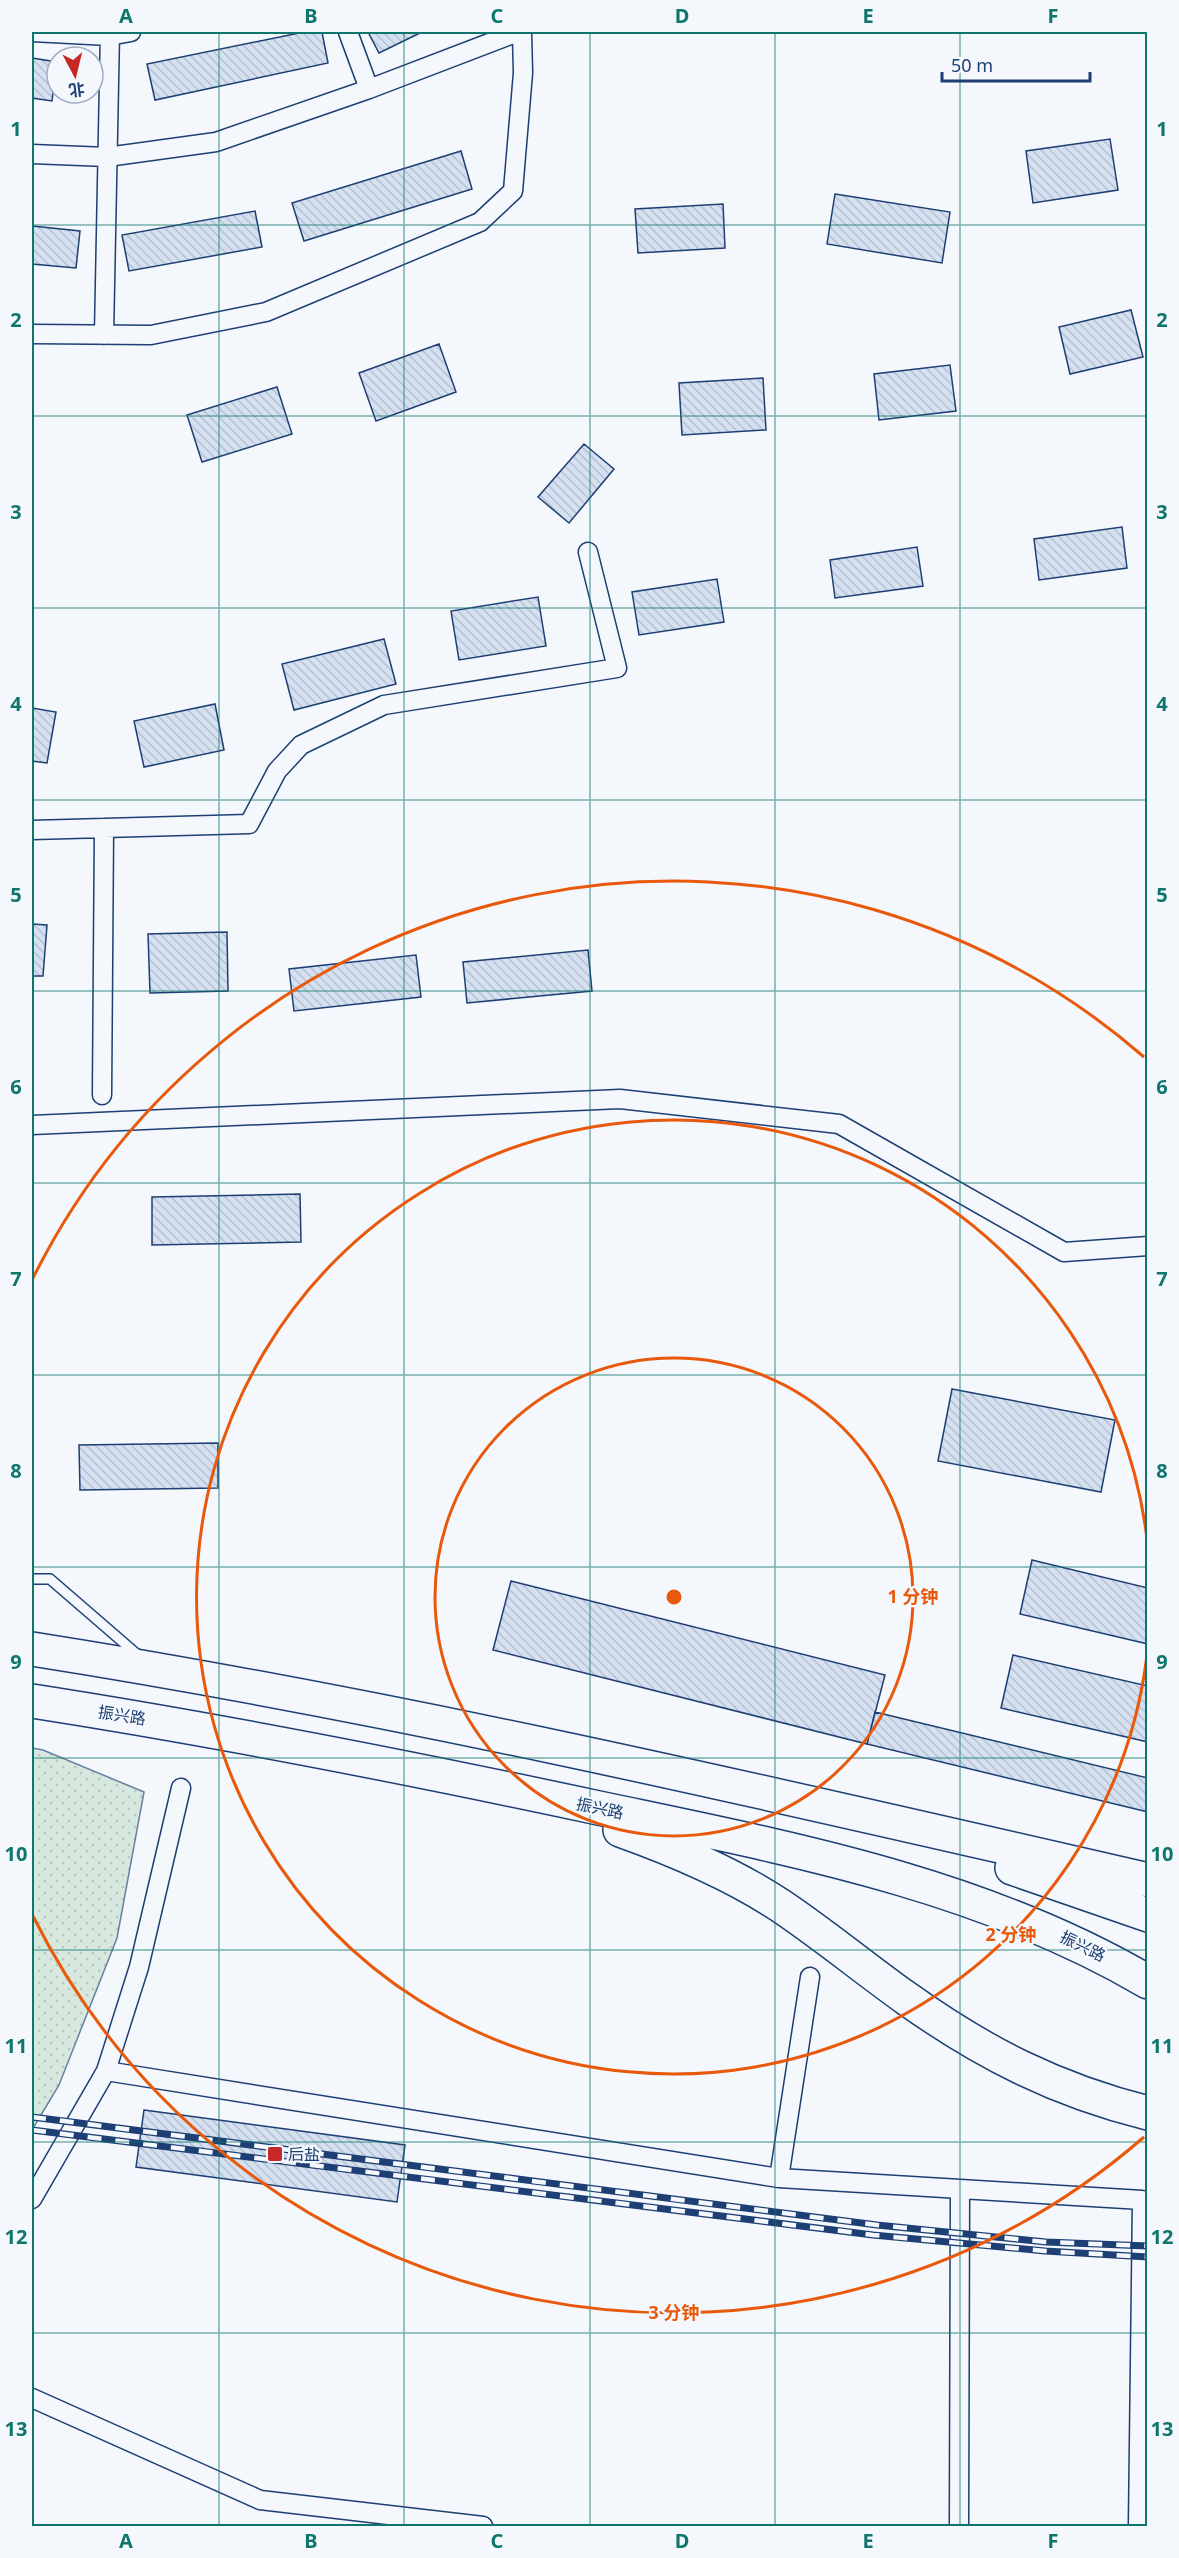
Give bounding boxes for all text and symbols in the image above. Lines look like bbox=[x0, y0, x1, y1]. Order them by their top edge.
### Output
text: A bbox=[119, 2, 133, 29]
text: B bbox=[304, 2, 318, 29]
text: C bbox=[491, 2, 504, 29]
text: D bbox=[675, 2, 689, 29]
text: E bbox=[862, 2, 874, 29]
text: F bbox=[1048, 2, 1058, 29]
north arrow bbox=[45, 45, 105, 105]
scale bar bbox=[942, 45, 1090, 83]
text: 50 m bbox=[951, 53, 993, 77]
text: 北 bbox=[68, 78, 86, 102]
text: 1 bbox=[10, 115, 22, 142]
text: 1 bbox=[1156, 115, 1168, 142]
text: 2 bbox=[10, 306, 22, 333]
text: 2 bbox=[1156, 306, 1168, 333]
text: 3 bbox=[10, 498, 22, 525]
text: 3 bbox=[1156, 498, 1168, 525]
text: 4 bbox=[10, 690, 22, 717]
text: 4 bbox=[1156, 690, 1168, 717]
text: 5 bbox=[10, 881, 22, 908]
text: 5 bbox=[1156, 881, 1168, 908]
text: 6 bbox=[10, 1073, 22, 1100]
text: 6 bbox=[1156, 1073, 1168, 1100]
text: 7 bbox=[10, 1265, 22, 1292]
text: 7 bbox=[1156, 1265, 1168, 1292]
text: 8 bbox=[10, 1457, 22, 1484]
text: 8 bbox=[1156, 1457, 1168, 1484]
text: 1 分钟 bbox=[888, 1584, 938, 1608]
centre of rings bbox=[664, 1587, 684, 1607]
text: 9 bbox=[10, 1648, 22, 1675]
text: 9 bbox=[1156, 1648, 1168, 1675]
street label: 振兴路 bbox=[97, 1700, 147, 1730]
street label: 振兴路 bbox=[574, 1792, 626, 1824]
text: 10 bbox=[5, 1840, 27, 1867]
text: 10 bbox=[1151, 1840, 1173, 1867]
text: 2 分钟 bbox=[986, 1922, 1036, 1946]
street label: 振兴路 bbox=[1057, 1926, 1109, 1966]
text: 11 bbox=[5, 2032, 27, 2059]
text: 11 bbox=[1151, 2032, 1173, 2059]
place label: 后盐 bbox=[288, 2143, 320, 2165]
marker: 后盐 bbox=[266, 2145, 284, 2163]
text: 12 bbox=[5, 2223, 27, 2250]
text: 12 bbox=[1151, 2223, 1173, 2250]
text: 3 分钟 bbox=[649, 2300, 699, 2324]
text: 13 bbox=[5, 2415, 27, 2442]
text: 13 bbox=[1151, 2415, 1173, 2442]
text: A bbox=[119, 2527, 133, 2554]
text: B bbox=[304, 2527, 318, 2554]
text: C bbox=[491, 2527, 504, 2554]
text: D bbox=[675, 2527, 689, 2554]
text: E bbox=[862, 2527, 874, 2554]
text: F bbox=[1048, 2527, 1058, 2554]

